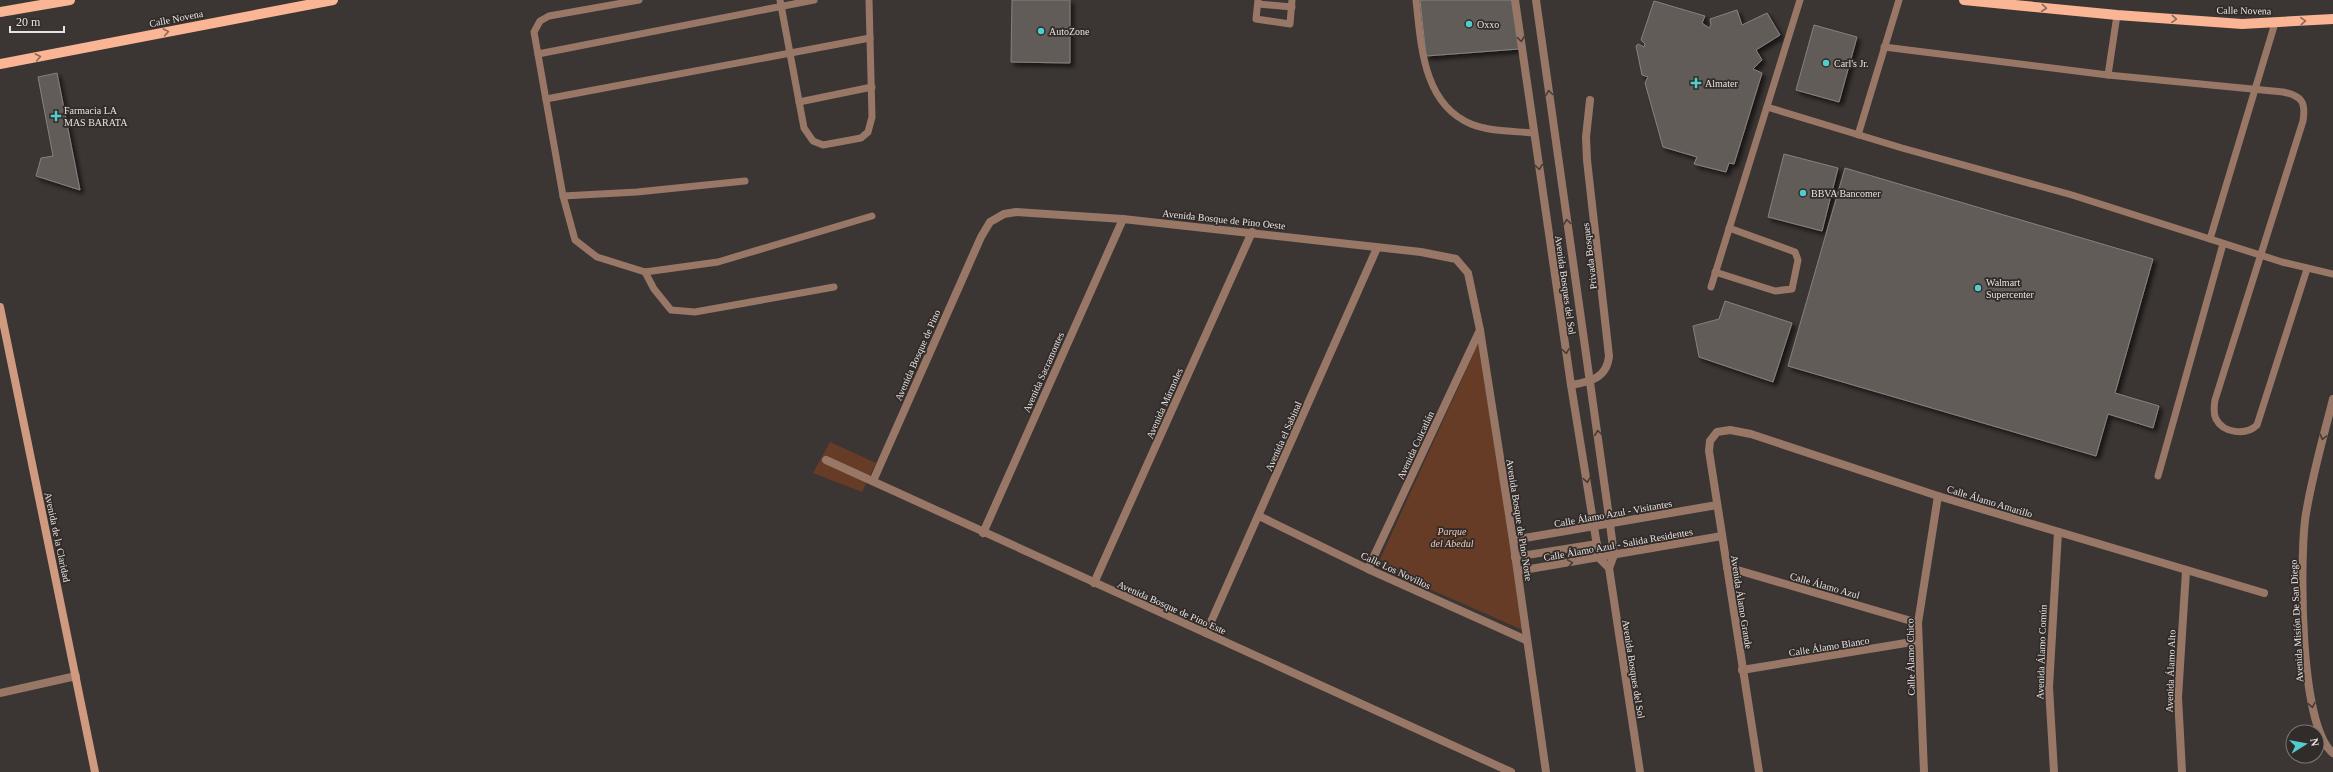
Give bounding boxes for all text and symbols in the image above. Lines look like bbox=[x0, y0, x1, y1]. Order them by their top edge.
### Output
one-way arrow bbox=[2041, 3, 2047, 12]
street label: Calle Novena bbox=[2217, 5, 2272, 16]
scale bar bbox=[10, 8, 64, 34]
street label: Calle Novena bbox=[148, 8, 205, 29]
one-way arrow bbox=[2171, 14, 2177, 23]
text: 20 m bbox=[16, 15, 41, 29]
one-way arrow bbox=[2300, 17, 2306, 26]
marker: Oxxo bbox=[1464, 19, 1474, 29]
place label: Oxxo bbox=[1477, 19, 1499, 30]
marker: AutoZone bbox=[1036, 26, 1046, 36]
place label: AutoZone bbox=[1049, 26, 1090, 37]
one-way arrow bbox=[163, 29, 169, 37]
one-way arrow bbox=[1516, 36, 1525, 42]
one-way arrow bbox=[35, 53, 41, 62]
marker: Carl's Jr. bbox=[1821, 58, 1831, 68]
place label: Carl's Jr. bbox=[1834, 58, 1869, 69]
marker: Almater bbox=[1690, 77, 1702, 89]
place label: Almater bbox=[1705, 78, 1738, 89]
one-way arrow bbox=[1545, 90, 1554, 96]
place label: Farmacia LA MAS BARATA bbox=[64, 105, 128, 128]
marker: Farmacia LA MAS BARATA bbox=[51, 111, 61, 121]
one-way arrow bbox=[1534, 164, 1543, 170]
marker: BBVA Bancomer bbox=[1798, 188, 1808, 198]
place label: BBVA Bancomer bbox=[1811, 188, 1881, 199]
street label: Avenida Bosque de Pino Oeste bbox=[1162, 208, 1287, 231]
one-way arrow bbox=[1563, 219, 1572, 225]
street label: Privada Bosques bbox=[1580, 222, 1599, 290]
street label: Avenida Bosques del Sol bbox=[1553, 235, 1578, 336]
place label: Walmart Supercenter bbox=[1986, 277, 2034, 300]
marker: Walmart Supercenter bbox=[1973, 283, 1983, 293]
street label: Avenida Bosque de Pino bbox=[892, 308, 942, 402]
street label: Avenida Sacramontes bbox=[1021, 330, 1066, 414]
one-way arrow bbox=[1561, 348, 1570, 354]
street label: Avenida Mármoles bbox=[1144, 366, 1185, 440]
street label: Avenida el Sabinal bbox=[1263, 399, 1304, 473]
street label: Avenida Cuicatlán bbox=[1395, 409, 1436, 481]
one-way arrow bbox=[1593, 430, 1602, 437]
one-way arrow bbox=[2319, 433, 2328, 440]
street label: Avenida Bosque de Pino Norte bbox=[1504, 458, 1535, 583]
one-way arrow bbox=[1582, 477, 1591, 483]
street label: Calle Álamo Amarillo bbox=[1946, 483, 2034, 520]
street label: Avenida de la Claridad bbox=[43, 491, 72, 583]
street label: Calle Álamo Azul - Visitantes bbox=[1553, 498, 1673, 529]
park label: Parque del Abedul bbox=[1431, 526, 1474, 549]
street label: Calle Álamo Azul - Salida Residentes bbox=[1543, 526, 1694, 563]
street label: Calle Los Novillos bbox=[1359, 550, 1432, 591]
street label: Avenida Álamo Grande bbox=[1729, 554, 1754, 650]
one-way arrow bbox=[1567, 559, 1573, 568]
street label: Avenida Misión De San Diego bbox=[2288, 559, 2305, 682]
street label: Calle Álamo Azul bbox=[1789, 570, 1861, 601]
street label: Avenida Bosque de Pino Este bbox=[1116, 578, 1229, 637]
street label: Avenida Álamo Común bbox=[2034, 604, 2049, 700]
street label: Calle Álamo Chico bbox=[1904, 618, 1917, 696]
street label: Avenida Bosques del Sol bbox=[1620, 619, 1647, 720]
street label: Avenida Álamo Alto bbox=[2164, 630, 2177, 712]
street label: Calle Álamo Blanco bbox=[1788, 635, 1870, 658]
one-way arrow bbox=[2307, 701, 2316, 708]
north arrow bbox=[2285, 724, 2325, 764]
text: N bbox=[2308, 737, 2321, 747]

